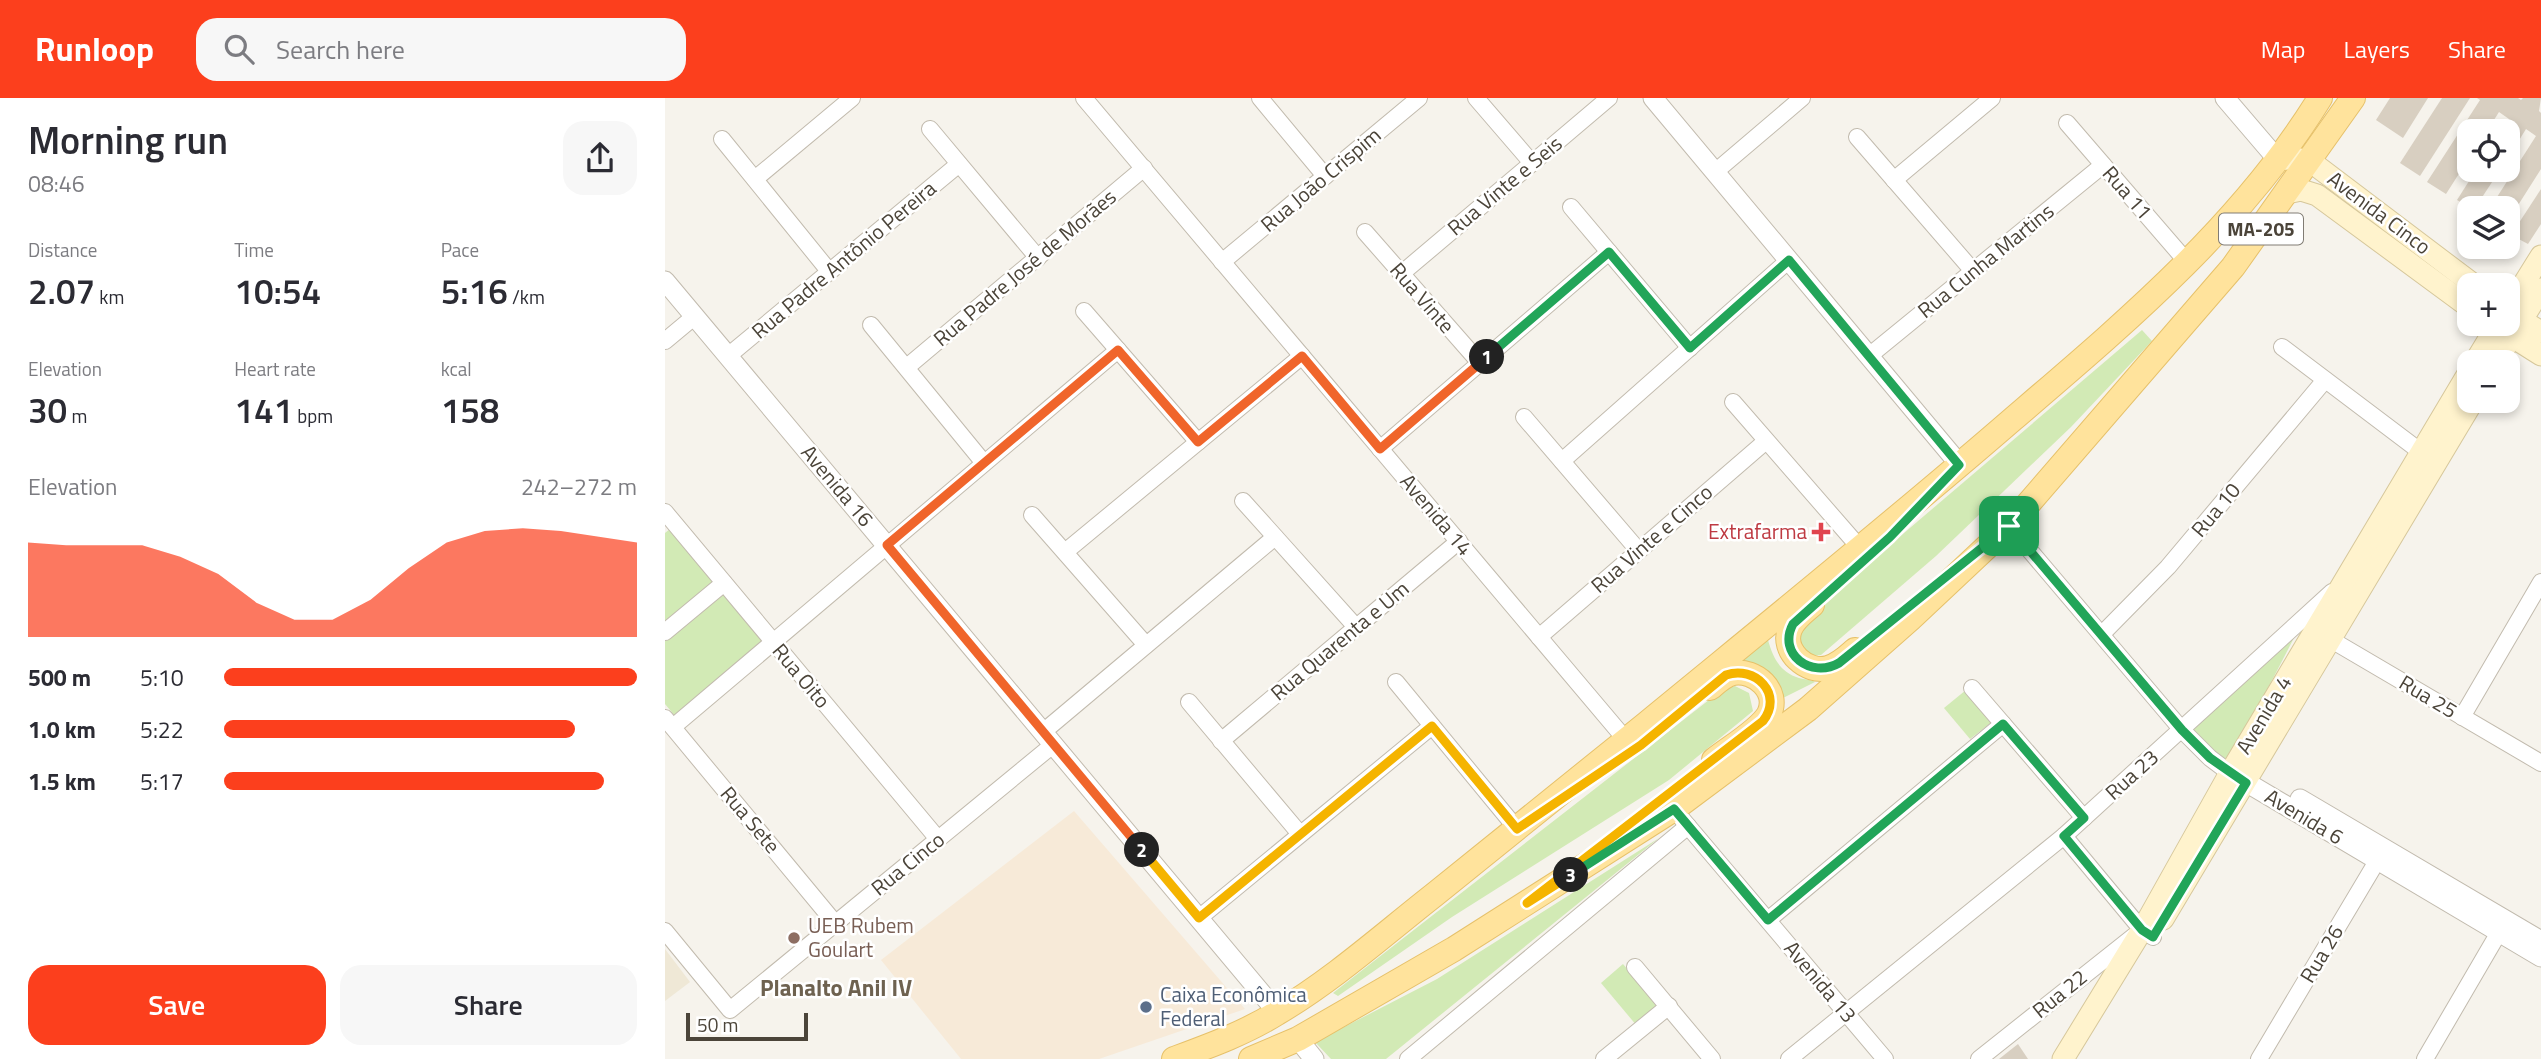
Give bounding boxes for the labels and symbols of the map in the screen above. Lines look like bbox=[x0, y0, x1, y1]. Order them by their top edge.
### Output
street label: Rua João Crispim bbox=[1253, 119, 1388, 239]
street label: Rua Vinte e Seis bbox=[1440, 128, 1569, 243]
street label: Rua 11 bbox=[2095, 158, 2160, 226]
street label: Avenida Cinco bbox=[2321, 163, 2438, 262]
street label: Rua Padre Antônio Pereira bbox=[744, 172, 943, 346]
street label: Rua Padre José de Morães bbox=[926, 181, 1123, 354]
street label: Rua Cunha Martins bbox=[1910, 195, 2061, 325]
road number: MA-205 bbox=[2219, 214, 2303, 244]
street label: Rua Vinte bbox=[1383, 255, 1463, 340]
pin: 1 bbox=[1469, 340, 1505, 374]
street label: Avenida 16 bbox=[794, 437, 882, 533]
street label: Avenida 14 bbox=[1393, 466, 1481, 562]
street label: Rua 10 bbox=[2183, 475, 2248, 544]
street label: Rua Vinte e Cinco bbox=[1583, 476, 1719, 600]
pin bbox=[1979, 496, 2039, 556]
place label: Extrafarma bbox=[1708, 515, 1807, 547]
marker: Extrafarma bbox=[1813, 524, 1829, 540]
street label: Rua Quarenta e Um bbox=[1263, 573, 1416, 708]
street label: Rua Oito bbox=[765, 636, 838, 715]
street label: Rua 25 bbox=[2393, 666, 2464, 726]
street label: Avenida 4 bbox=[2227, 669, 2299, 760]
street label: Rua 23 bbox=[2097, 741, 2165, 807]
street label: Rua Sete bbox=[713, 779, 788, 860]
street label: Avenida 6 bbox=[2259, 780, 2350, 852]
street label: Rua Cinco bbox=[864, 824, 951, 903]
pin: 2 bbox=[1125, 832, 1159, 868]
pin: 3 bbox=[1553, 858, 1588, 892]
place label: UEB Rubem Goulart bbox=[808, 909, 914, 965]
street label: Rua 26 bbox=[2291, 918, 2351, 989]
marker: UEB Rubem Goulart bbox=[786, 930, 802, 946]
street label: Avenida 13 bbox=[1777, 933, 1865, 1029]
street label: Rua 22 bbox=[2025, 961, 2094, 1025]
district label: Planalto Anil IV bbox=[760, 970, 912, 1005]
place label: Caixa Econômica Federal bbox=[1160, 978, 1307, 1034]
marker: Caixa Econômica Federal bbox=[1138, 999, 1154, 1015]
scale bar bbox=[686, 1010, 809, 1042]

